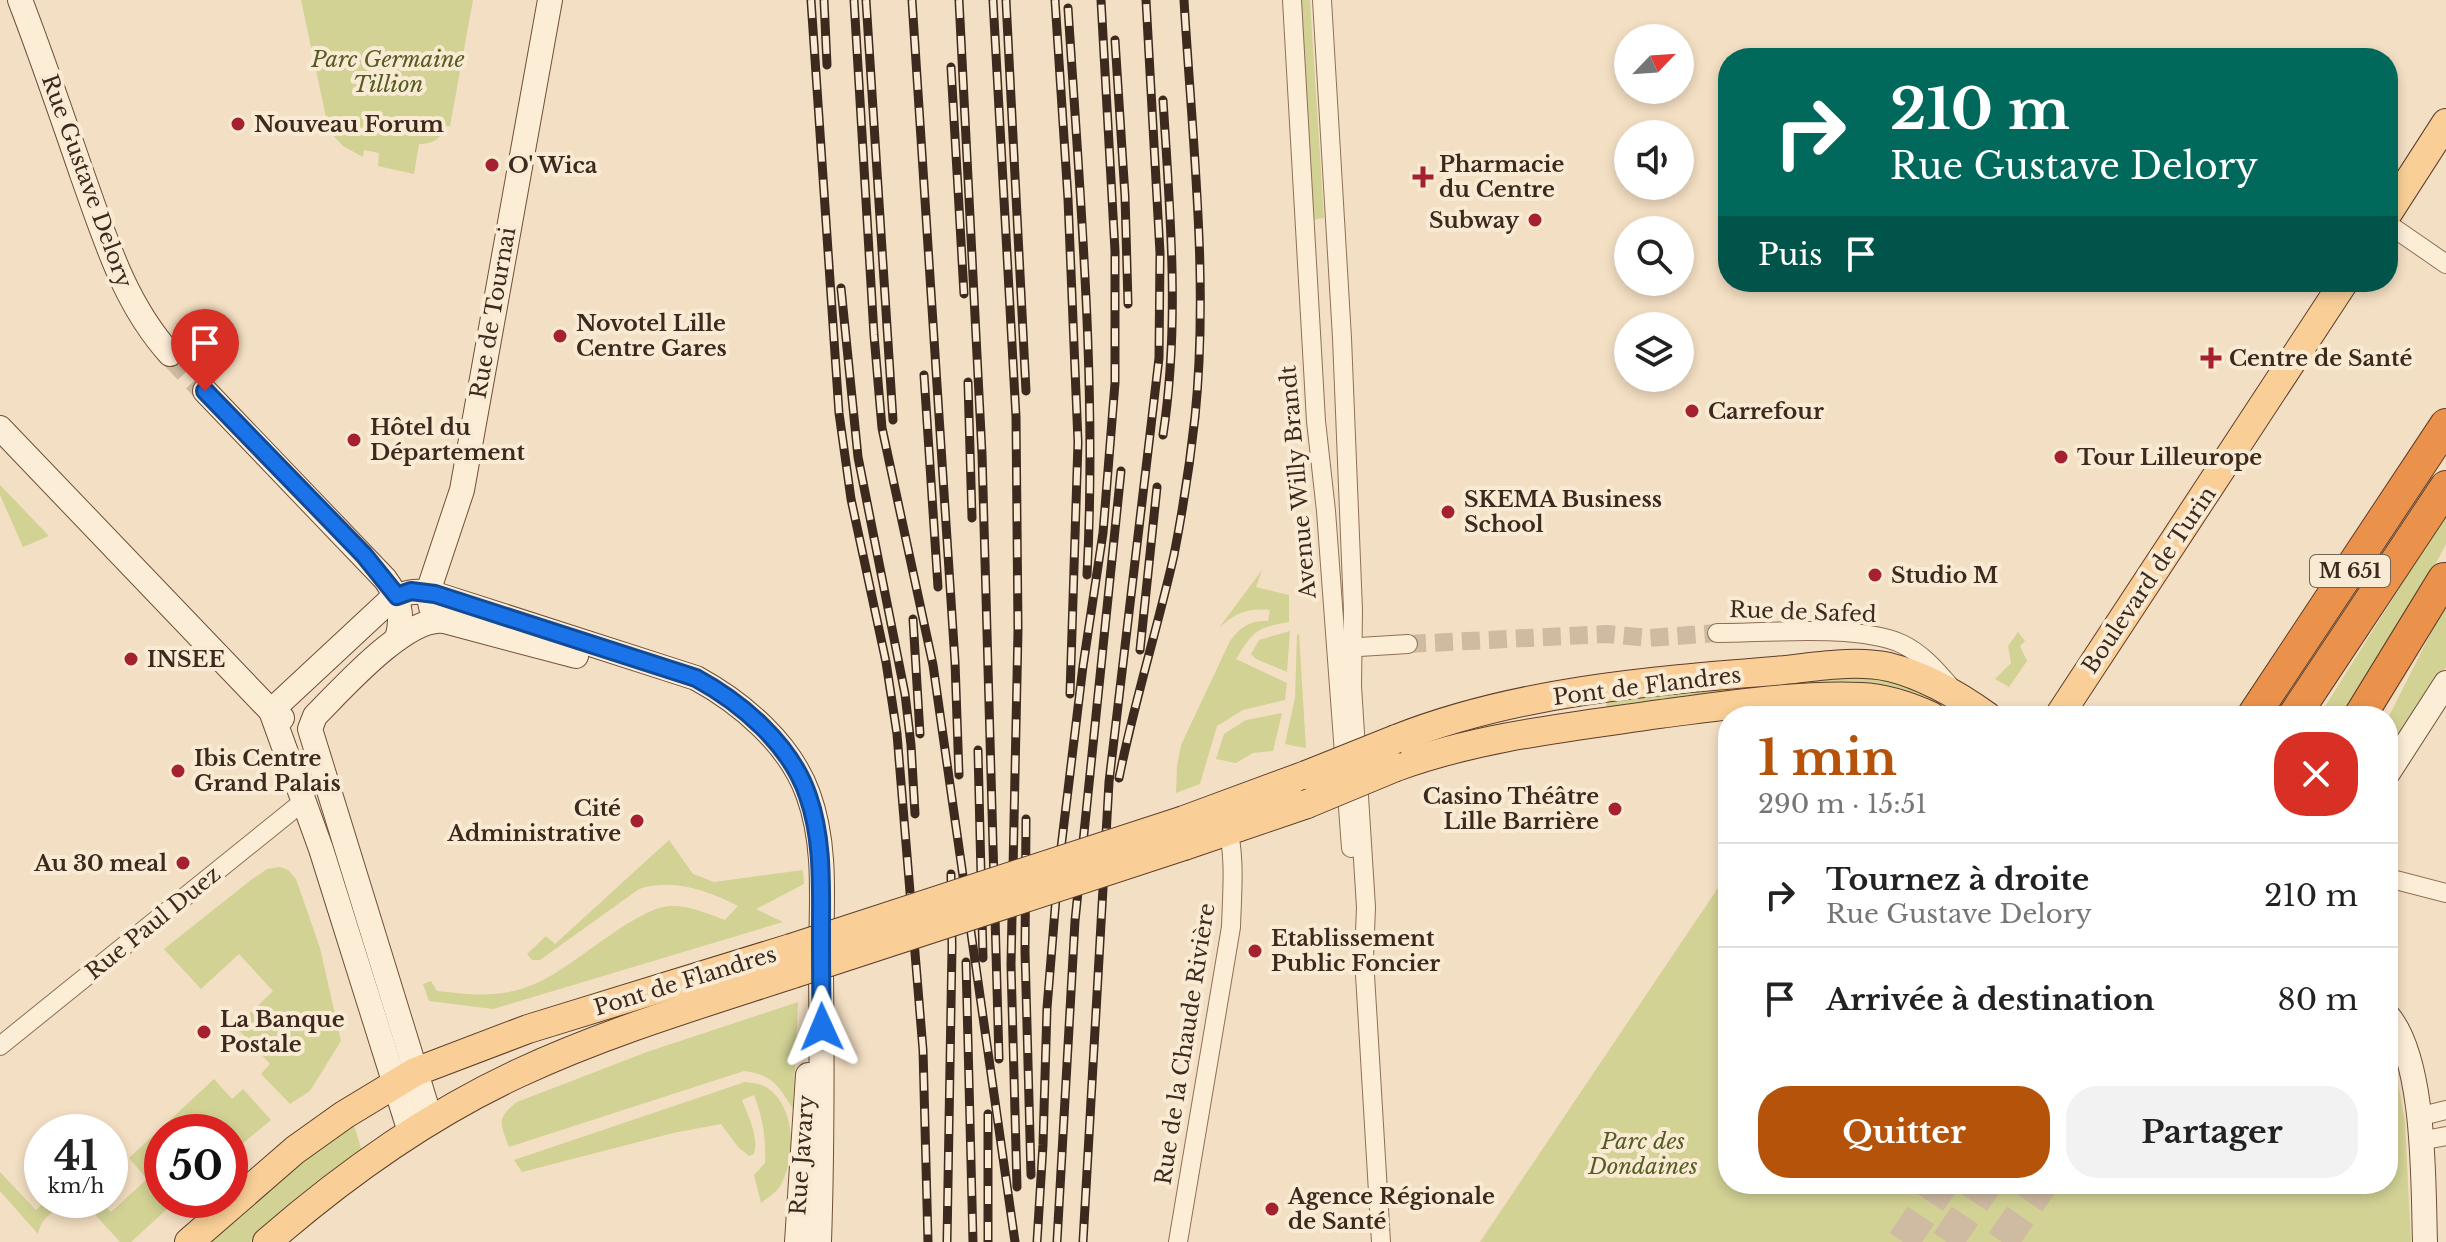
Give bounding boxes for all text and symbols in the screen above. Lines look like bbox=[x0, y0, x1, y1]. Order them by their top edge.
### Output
north arrow bbox=[1614, 24, 1694, 104]
map controls bbox=[1614, 24, 1694, 392]
park label: Parc Germaine Tillion bbox=[310, 46, 465, 98]
street label: Rue Gustave Delory bbox=[36, 71, 138, 291]
text: 210 m bbox=[1890, 75, 2070, 144]
icon: right bbox=[1758, 80, 1862, 184]
place label: Nouveau Forum bbox=[254, 111, 444, 138]
marker: Nouveau Forum bbox=[229, 115, 247, 133]
button: sound bbox=[1614, 120, 1694, 200]
text: Rue Gustave Delory bbox=[1890, 144, 2258, 189]
place label: Pharmacie du Centre bbox=[1439, 151, 1564, 203]
place label: O' Wica bbox=[508, 152, 598, 179]
marker: O' Wica bbox=[483, 156, 501, 174]
marker: Pharmacie du Centre bbox=[1414, 168, 1432, 186]
place label: Subway bbox=[1429, 207, 1520, 234]
marker: Subway bbox=[1526, 211, 1544, 229]
button: search bbox=[1614, 216, 1694, 296]
street label: Rue de Tournai bbox=[465, 225, 521, 401]
icon: arrive bbox=[1839, 232, 1883, 276]
text: Puis bbox=[1758, 236, 1823, 273]
pin bbox=[171, 309, 239, 391]
place label: Novotel Lille Centre Gares bbox=[576, 310, 727, 362]
button: layers bbox=[1614, 312, 1694, 392]
icon: arrive bbox=[183, 321, 227, 365]
marker: Novotel Lille Centre Gares bbox=[551, 327, 569, 345]
place label: Centre de Santé bbox=[2229, 345, 2413, 372]
marker: Centre de Santé bbox=[2200, 347, 2222, 369]
street label: Avenue Willy Brandt bbox=[1274, 364, 1322, 601]
place label: Carrefour bbox=[1708, 398, 1824, 425]
marker: Carrefour bbox=[1683, 402, 1701, 420]
place label: Hôtel du Département bbox=[370, 414, 525, 466]
marker: Hôtel du Département bbox=[345, 431, 363, 449]
place label: Tour Lilleurope bbox=[2077, 444, 2262, 471]
marker: Tour Lilleurope bbox=[2052, 448, 2070, 466]
street label: Boulevard de Turin bbox=[2076, 481, 2222, 679]
place label: SKEMA Business School bbox=[1464, 486, 1662, 538]
marker: SKEMA Business School bbox=[1439, 503, 1457, 521]
road number: M 651 bbox=[2310, 555, 2390, 587]
place label: Studio M bbox=[1891, 562, 1998, 589]
marker: Studio M bbox=[1866, 566, 1884, 584]
street label: Rue de Safed bbox=[1729, 596, 1877, 628]
place label: INSEE bbox=[147, 646, 225, 673]
marker: INSEE bbox=[122, 650, 140, 668]
street label: Pont de Flandres bbox=[1551, 661, 1743, 711]
text: 1 min bbox=[1758, 728, 1897, 788]
button: close bbox=[2274, 732, 2358, 816]
place label: Ibis Centre Grand Palais bbox=[194, 745, 341, 797]
marker: Ibis Centre Grand Palais bbox=[169, 762, 187, 780]
place label: Casino Théâtre Lille Barrière bbox=[1423, 783, 1599, 835]
text: 290 m · 15:51 bbox=[1758, 788, 1927, 820]
place label: Cité Administrative bbox=[447, 795, 621, 847]
marker: Casino Théâtre Lille Barrière bbox=[1606, 800, 1624, 818]
marker: Cité Administrative bbox=[628, 812, 646, 830]
place label: Au 30 meal bbox=[33, 850, 167, 877]
marker: Au 30 meal bbox=[174, 854, 192, 872]
street label: Rue Paul Duez bbox=[80, 860, 226, 986]
text: Tournez à droite bbox=[1826, 861, 2089, 898]
icon: right bbox=[1758, 873, 1802, 917]
text: 210 m bbox=[2264, 877, 2358, 914]
text: Rue Gustave Delory bbox=[1826, 898, 2092, 930]
street label: Rue de la Chaude Rivière bbox=[1149, 901, 1221, 1187]
place label: Etablissement Public Foncier bbox=[1271, 925, 1440, 977]
street label: Pont de Flandres bbox=[591, 940, 779, 1022]
marker: Etablissement Public Foncier bbox=[1246, 942, 1264, 960]
icon: arrive bbox=[1758, 977, 1802, 1021]
text: Arrivée à destination bbox=[1826, 981, 2155, 1018]
text: 80 m bbox=[2278, 981, 2358, 1018]
position arrow bbox=[780, 985, 864, 1069]
place label: La Banque Postale bbox=[220, 1006, 345, 1058]
marker: La Banque Postale bbox=[195, 1023, 213, 1041]
button: Quitter bbox=[1758, 1086, 2050, 1178]
button: Partager bbox=[2066, 1086, 2358, 1178]
street label: Rue Javary bbox=[784, 1094, 820, 1216]
speed limit sign: 50 bbox=[144, 1114, 248, 1218]
park label: Parc des Dondaines bbox=[1587, 1128, 1698, 1180]
text: 41 bbox=[54, 1131, 98, 1181]
text: km/h bbox=[48, 1174, 104, 1198]
place label: Agence Régionale de Santé bbox=[1287, 1183, 1495, 1235]
marker: Agence Régionale de Santé bbox=[1263, 1200, 1281, 1218]

